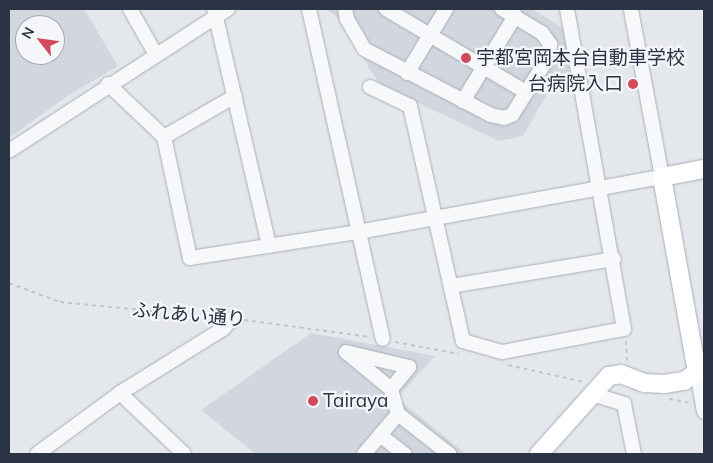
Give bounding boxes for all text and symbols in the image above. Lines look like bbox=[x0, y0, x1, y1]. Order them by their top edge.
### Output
north arrow bbox=[15, 15, 65, 65]
text: N bbox=[17, 24, 38, 42]
place label: 宇都宮岡本台自動車学校 bbox=[476, 47, 685, 69]
marker: 宇都宮岡本台自動車学校 bbox=[460, 52, 472, 64]
place label: 台病院入口 bbox=[528, 73, 623, 95]
marker: 台病院入口 bbox=[627, 78, 639, 90]
street label: ふれあい通り bbox=[131, 299, 247, 331]
place label: Tairaya bbox=[323, 390, 388, 412]
marker: Tairaya bbox=[307, 395, 319, 407]

